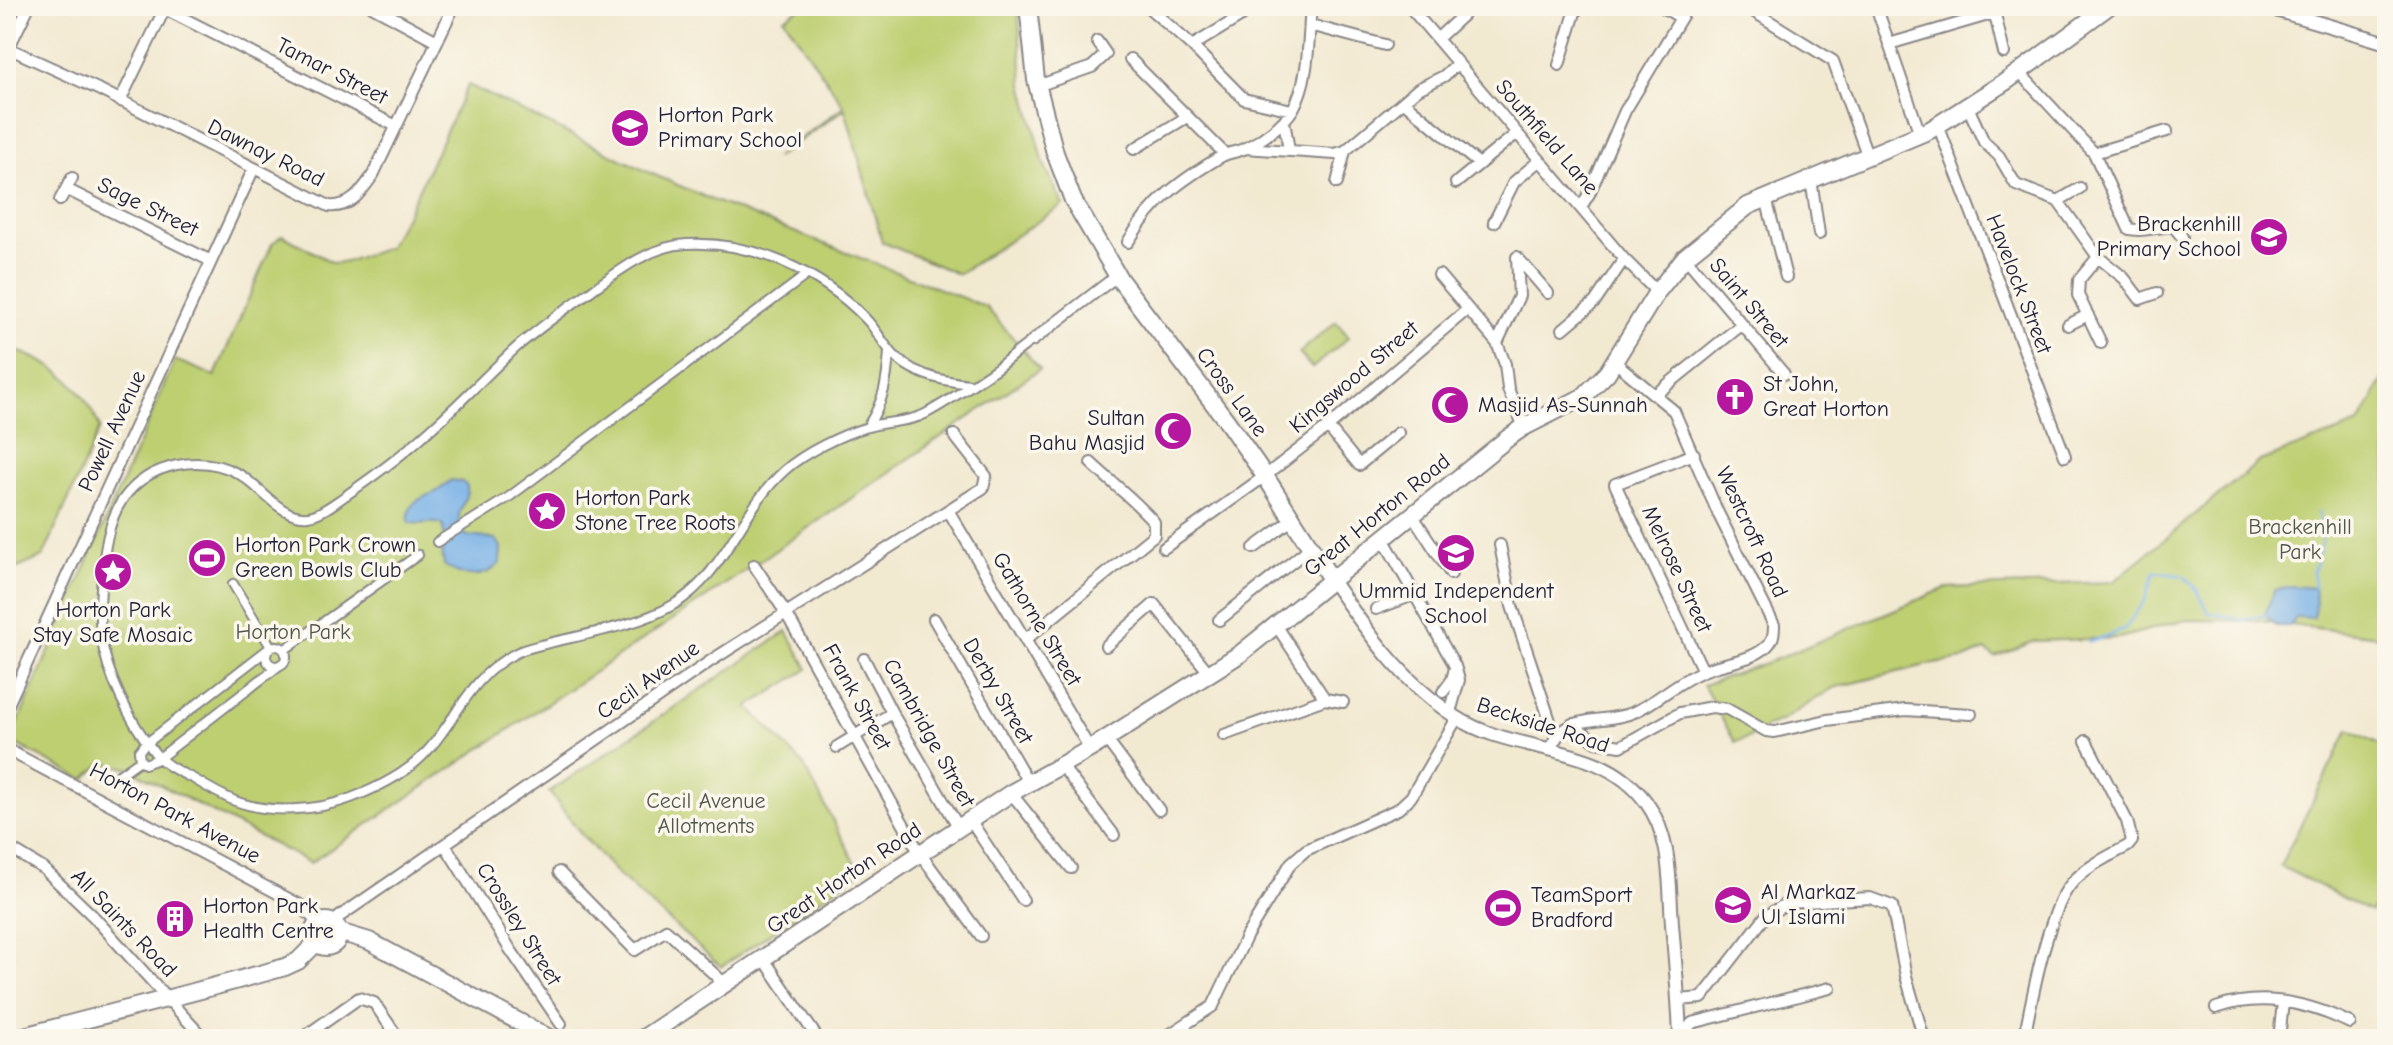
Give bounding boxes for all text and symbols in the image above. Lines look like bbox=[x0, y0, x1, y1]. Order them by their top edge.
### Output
street label: Tamar Street bbox=[272, 32, 393, 110]
street label: Southfield Lane bbox=[1490, 74, 1604, 200]
place label: Horton Park Primary School bbox=[658, 102, 802, 153]
school or university icon: Horton Park Primary School bbox=[609, 107, 651, 149]
street label: Dawnay Road bbox=[203, 114, 329, 192]
street label: Sage Street bbox=[93, 172, 203, 243]
street label: Havelock Street bbox=[1980, 211, 2058, 358]
place label: Brackenhill Primary School bbox=[2097, 211, 2241, 262]
school or university icon: Brackenhill Primary School bbox=[2248, 216, 2290, 258]
street label: Saint Street bbox=[1704, 253, 1795, 354]
street label: Kingswood Street bbox=[1284, 315, 1424, 439]
street label: Cross Lane bbox=[1191, 342, 1273, 442]
street label: Powell Avenue bbox=[73, 366, 151, 496]
place label: St John, Great Horton bbox=[1763, 371, 1889, 422]
church icon: St John, Great Horton bbox=[1714, 376, 1756, 418]
mosque icon: Masjid As-Sunnah bbox=[1429, 384, 1471, 426]
place label: Masjid As-Sunnah bbox=[1478, 392, 1648, 418]
place label: Sultan Bahu Masjid bbox=[1029, 405, 1145, 456]
mosque icon: Sultan Bahu Masjid bbox=[1152, 410, 1194, 452]
street label: Great Horton Road bbox=[1299, 448, 1455, 582]
street label: Westcroft Road bbox=[1710, 463, 1794, 601]
place label: Horton Park Stone Tree Roots bbox=[575, 485, 736, 536]
place icon: Horton Park Stone Tree Roots bbox=[526, 490, 568, 532]
street label: Melrose Street bbox=[1636, 502, 1718, 637]
park label: Brackenhill Park bbox=[2248, 514, 2352, 565]
place label: Horton Park Crown Green Bowls Club bbox=[235, 532, 416, 583]
school or university icon: Ummid Independent School bbox=[1435, 532, 1477, 574]
sports icon: Horton Park Crown Green Bowls Club bbox=[186, 537, 228, 579]
street label: Gathorne Street bbox=[987, 548, 1087, 691]
place icon: Horton Park Stay Safe Mosaic bbox=[92, 551, 134, 593]
place label: Ummid Independent School bbox=[1358, 578, 1554, 629]
place label: Horton Park Stay Safe Mosaic bbox=[33, 597, 193, 648]
park label: Horton Park bbox=[235, 619, 351, 645]
street label: Derby Street bbox=[957, 634, 1039, 749]
street label: Cecil Avenue bbox=[592, 635, 704, 725]
street label: Frank Street bbox=[817, 639, 897, 755]
street label: Cambridge Street bbox=[878, 654, 981, 812]
street label: Beckside Road bbox=[1474, 691, 1612, 759]
street label: Horton Park Avenue bbox=[85, 757, 265, 869]
park label: Cecil Avenue Allotments bbox=[646, 788, 766, 839]
street label: Great Horton Road bbox=[762, 817, 926, 939]
street label: Crossley Street bbox=[471, 858, 567, 991]
street label: All Saints Road bbox=[66, 863, 182, 983]
place label: Al Markaz Ul Islami bbox=[1761, 879, 1856, 930]
place label: TeamSport Bradford bbox=[1531, 882, 1632, 933]
school or university icon: Al Markaz Ul Islami bbox=[1712, 884, 1754, 926]
sports icon: TeamSport Bradford bbox=[1482, 887, 1524, 929]
place label: Horton Park Health Centre bbox=[203, 893, 334, 944]
building icon: Horton Park Health Centre bbox=[154, 898, 196, 940]

